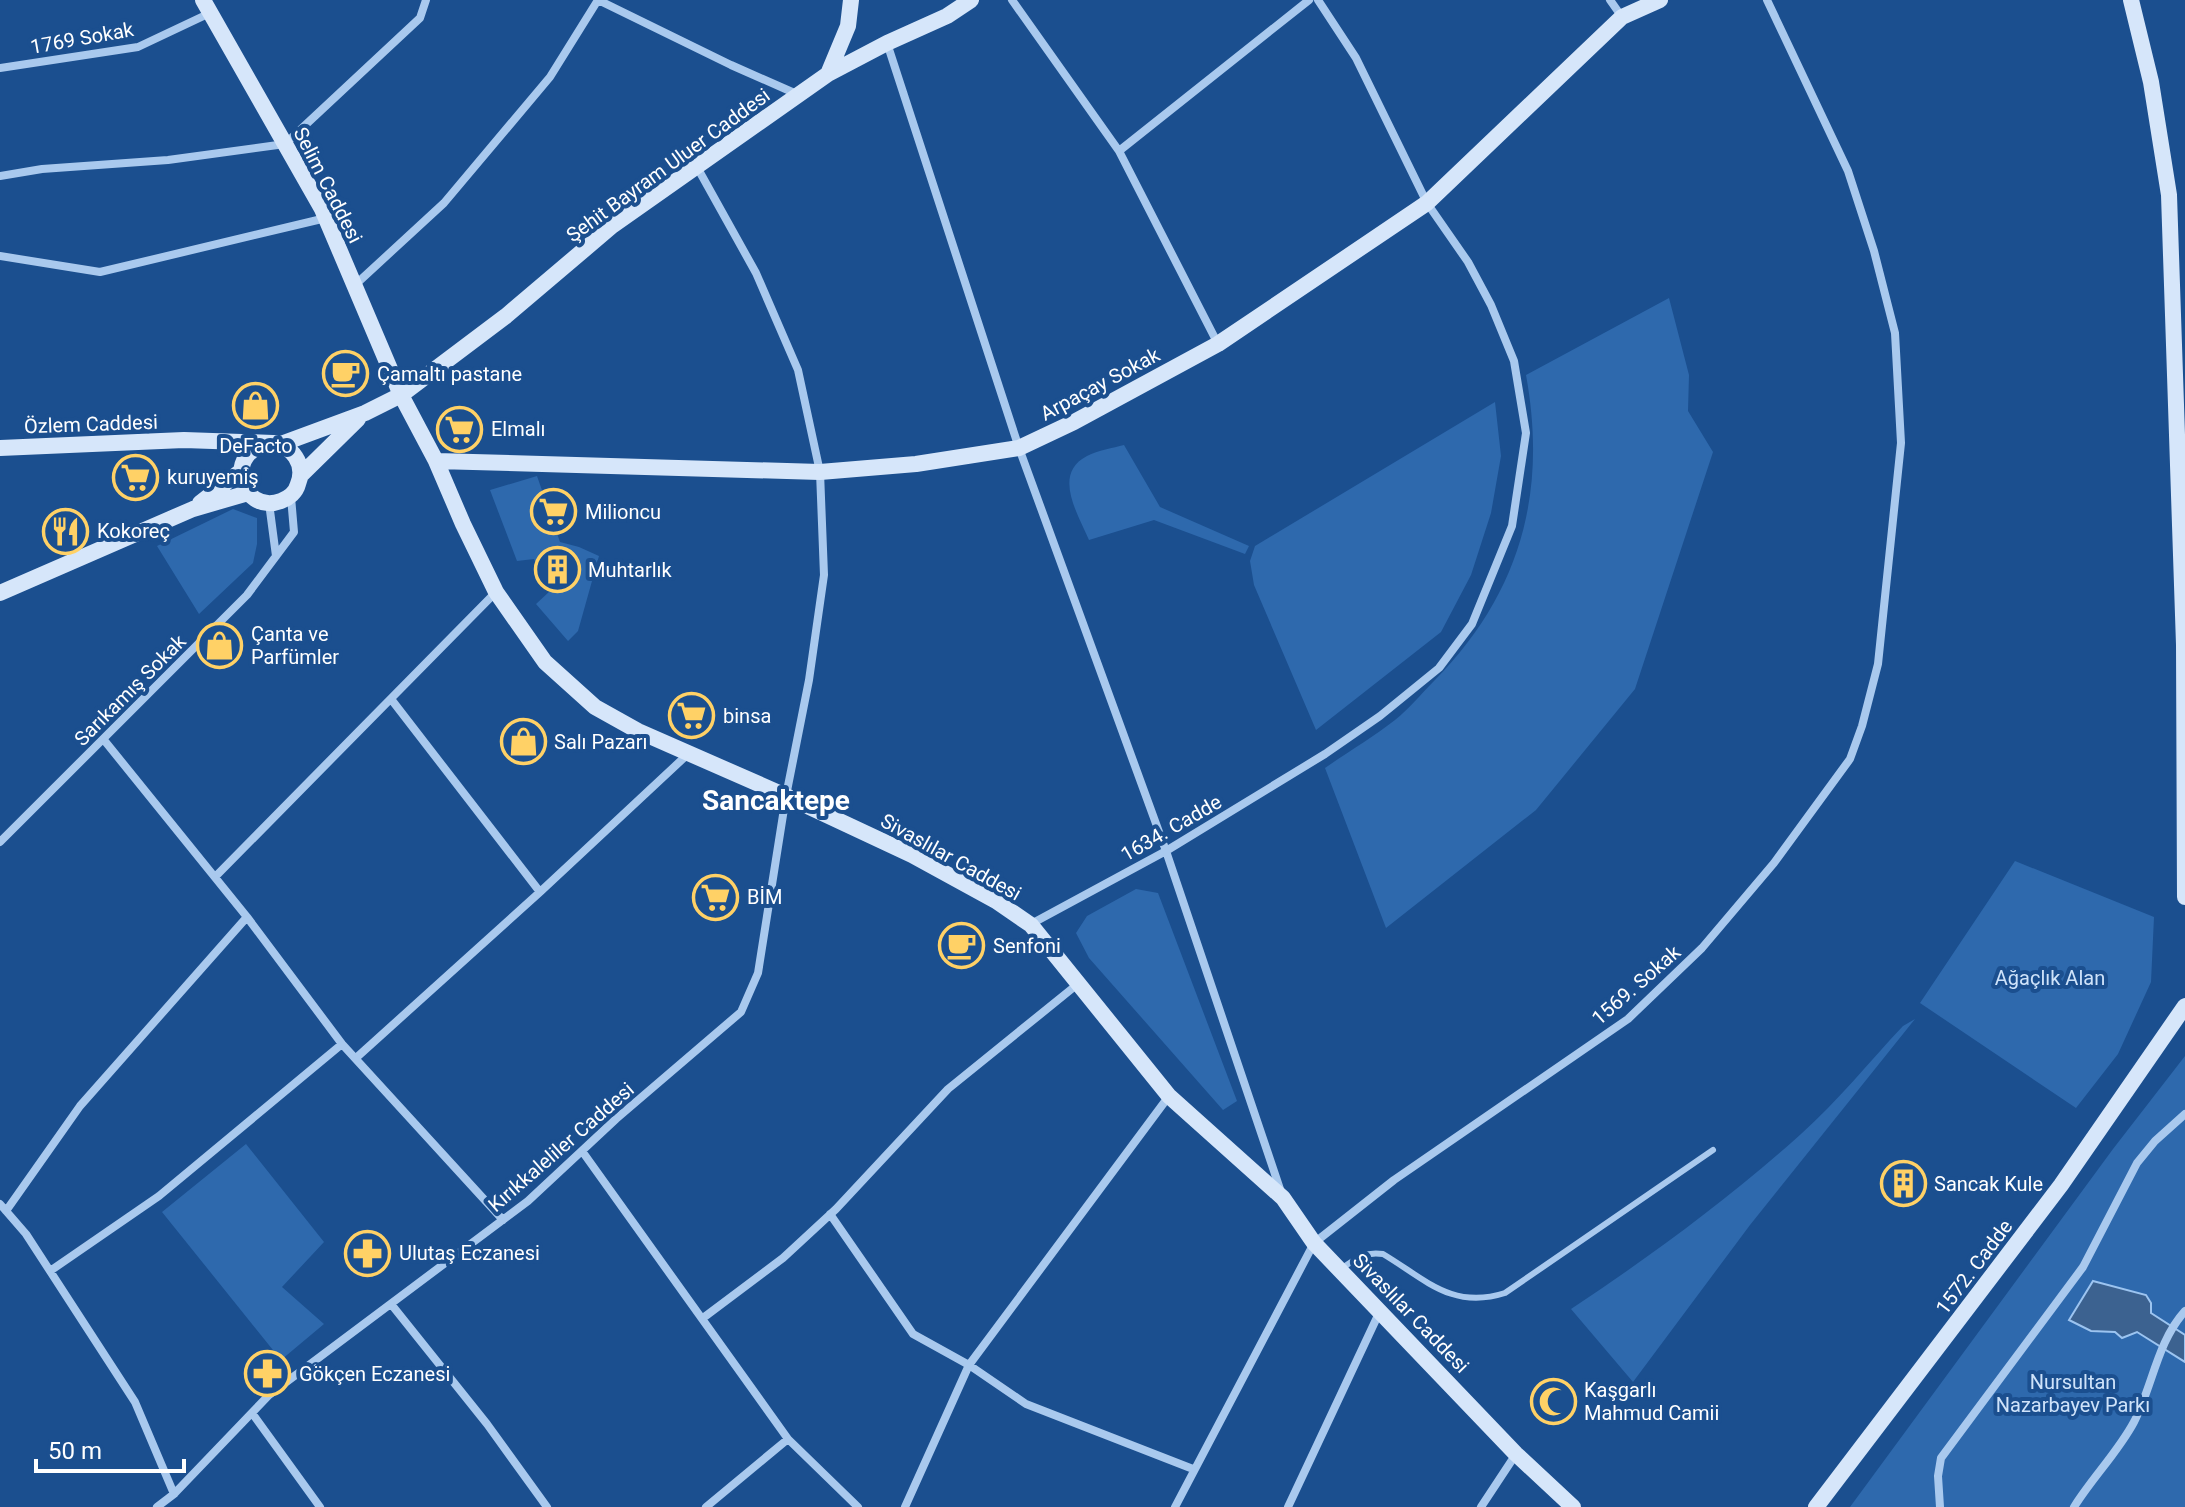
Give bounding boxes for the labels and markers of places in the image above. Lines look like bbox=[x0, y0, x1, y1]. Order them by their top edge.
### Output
cafe icon: Çamaltı pastane bbox=[322, 350, 370, 398]
place label: Çamaltı pastane bbox=[377, 362, 522, 386]
shop icon: DeFacto bbox=[232, 382, 280, 430]
supermarket icon: Elmalı bbox=[436, 405, 484, 453]
place label: Elmalı bbox=[491, 417, 545, 441]
place label: DeFacto bbox=[219, 434, 293, 458]
supermarket icon: kuruyemiş bbox=[112, 453, 160, 501]
place label: kuruyemiş bbox=[167, 465, 259, 489]
supermarket icon: Milioncu bbox=[530, 488, 578, 536]
place label: Milioncu bbox=[585, 500, 661, 524]
restaurant icon: Kokoreç bbox=[42, 507, 90, 555]
place label: Kokoreç bbox=[97, 519, 170, 543]
building icon: Muhtarlık bbox=[533, 546, 581, 594]
place label: Muhtarlık bbox=[588, 558, 673, 582]
shop icon: Çanta ve Parfümler bbox=[196, 622, 244, 670]
place label: Çanta ve Parfümler bbox=[251, 622, 339, 669]
supermarket icon: binsa bbox=[668, 692, 716, 740]
place label: binsa bbox=[723, 704, 771, 728]
shop icon: Salı Pazarı bbox=[499, 718, 547, 766]
place label: Salı Pazarı bbox=[554, 730, 647, 754]
supermarket icon: BİM bbox=[692, 873, 740, 921]
place label: BİM bbox=[747, 885, 782, 909]
cafe icon: Senfoni bbox=[938, 922, 986, 970]
place label: Senfoni bbox=[993, 934, 1061, 958]
building icon: Sancak Kule bbox=[1879, 1160, 1927, 1208]
place label: Sancak Kule bbox=[1934, 1172, 2043, 1196]
pharmacy icon: Ulutaş Eczanesi bbox=[344, 1229, 392, 1277]
place label: Ulutaş Eczanesi bbox=[399, 1241, 540, 1265]
pharmacy icon: Gökçen Eczanesi bbox=[244, 1350, 292, 1398]
place label: Gökçen Eczanesi bbox=[299, 1362, 450, 1386]
mosque icon: Kaşgarlı Mahmud Camii bbox=[1529, 1378, 1577, 1426]
place label: Kaşgarlı Mahmud Camii bbox=[1584, 1378, 1719, 1425]

